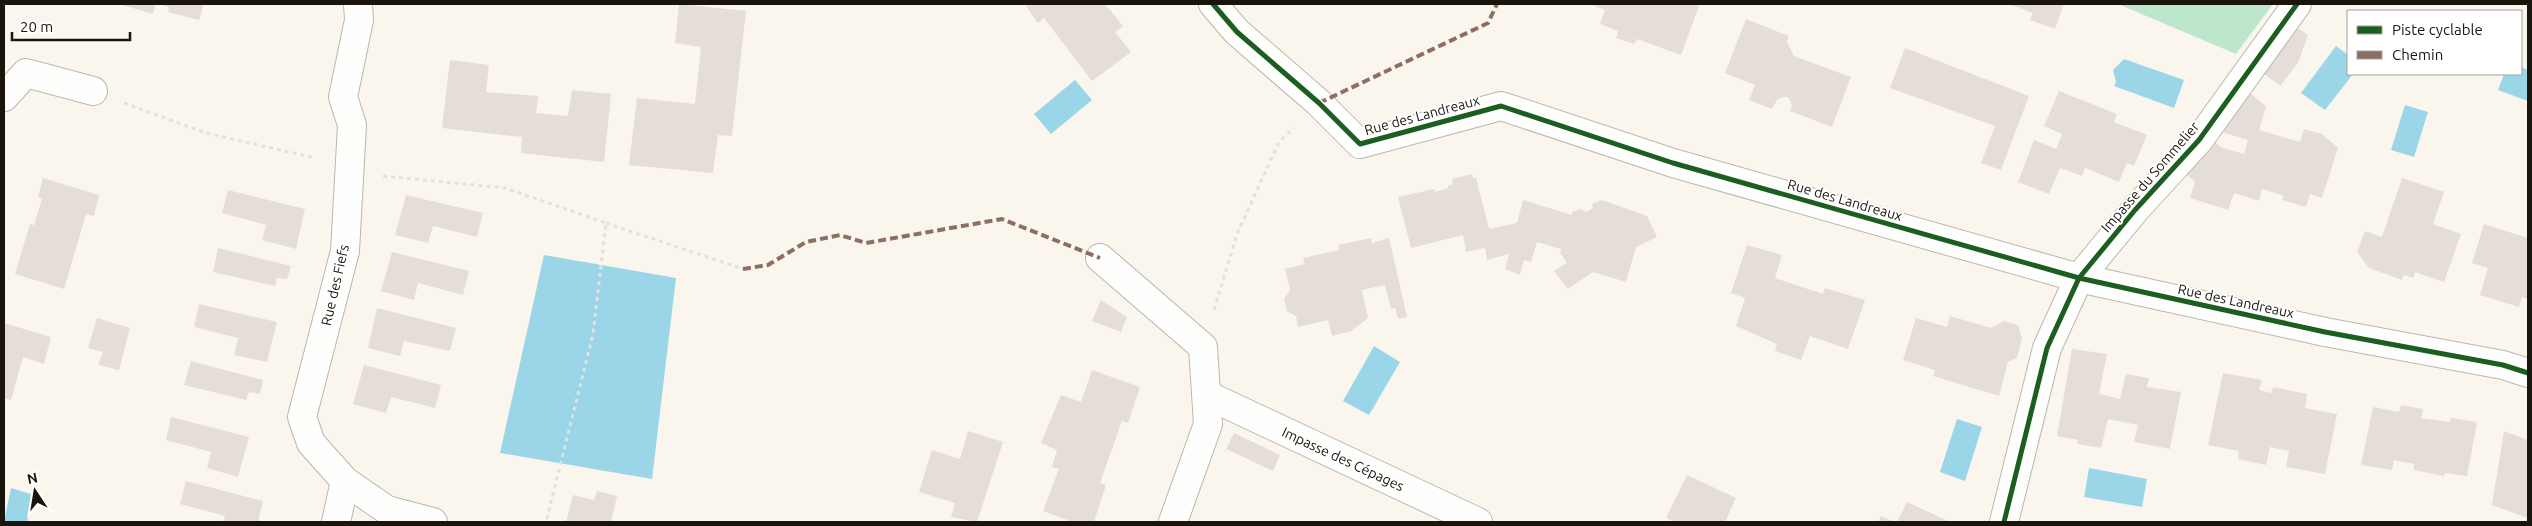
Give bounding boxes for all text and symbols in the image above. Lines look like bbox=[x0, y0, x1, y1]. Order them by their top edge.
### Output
scale bar bbox=[12, 10, 130, 42]
legend bbox=[2347, 10, 2522, 75]
text: 20 m bbox=[20, 18, 53, 35]
text: Piste cyclable bbox=[2392, 21, 2483, 38]
text: Chemin bbox=[2392, 46, 2443, 63]
street label: Rue des Landreaux bbox=[1363, 92, 1481, 138]
street label: Impasse du Sommelier bbox=[2098, 118, 2203, 235]
street label: Rue des Landreaux bbox=[1786, 176, 1904, 224]
street label: Rue des Fiefs bbox=[318, 243, 352, 327]
street label: Rue des Landreaux bbox=[2176, 281, 2296, 321]
street label: Impasse des Cépages bbox=[1279, 424, 1407, 494]
north arrow bbox=[10, 466, 60, 516]
text: N bbox=[26, 469, 39, 487]

